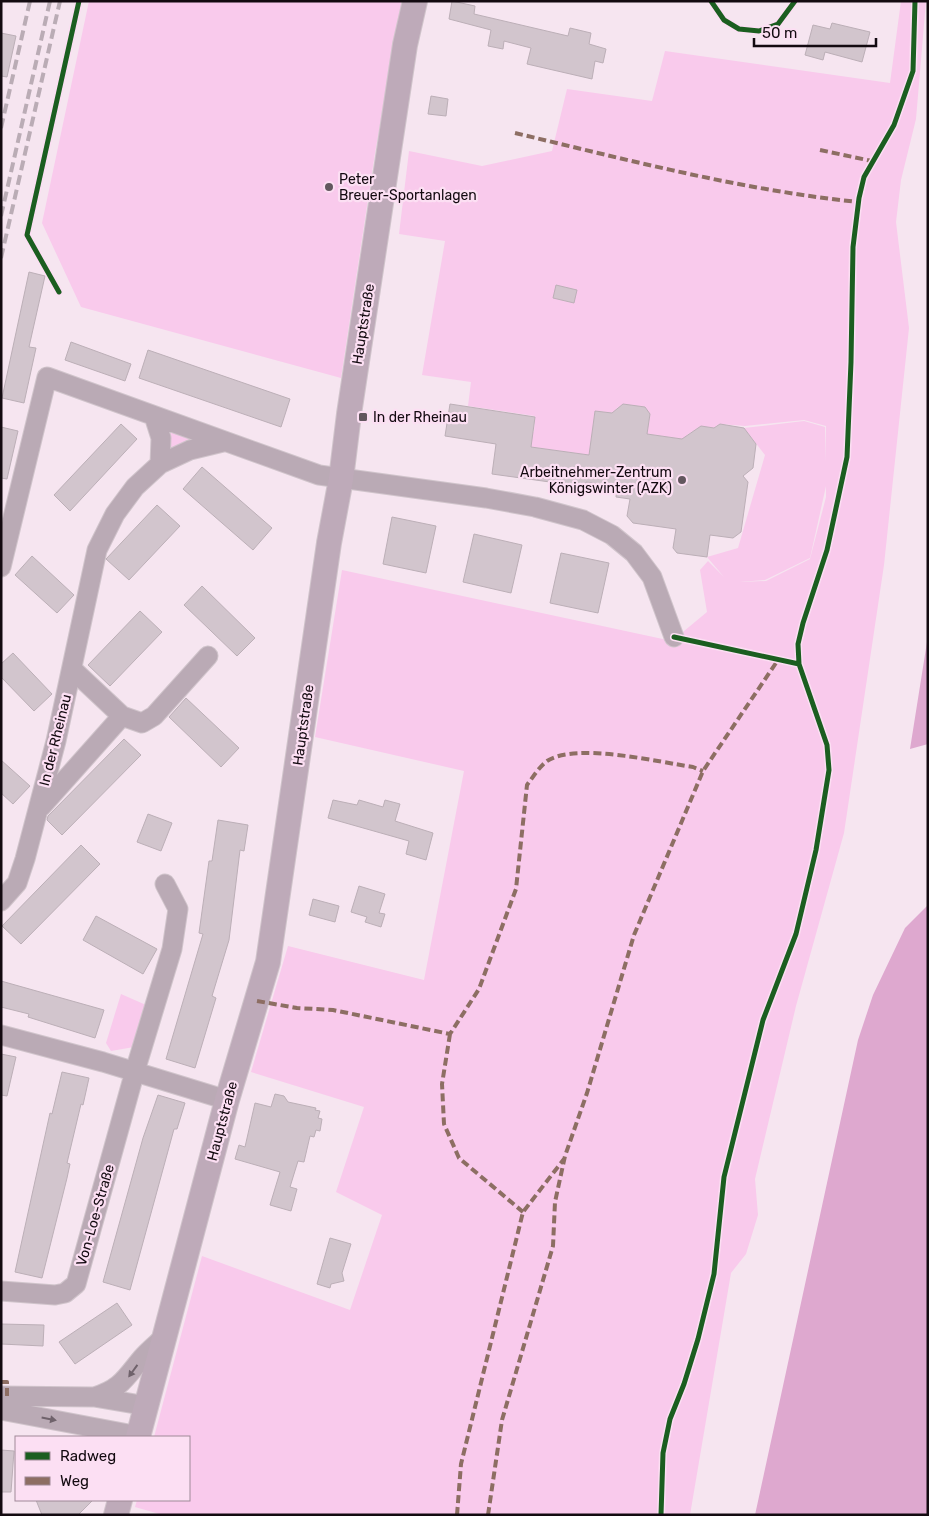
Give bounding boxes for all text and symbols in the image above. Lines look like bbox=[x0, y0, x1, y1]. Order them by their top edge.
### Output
scale bar bbox=[754, 15, 876, 47]
text: 50 m bbox=[762, 24, 797, 42]
place label: Peter Breuer-Sportanlagen bbox=[339, 171, 477, 204]
marker: Peter Breuer-Sportanlagen bbox=[323, 181, 335, 193]
street label: Hauptstraße bbox=[349, 282, 378, 366]
place label: In der Rheinau bbox=[373, 409, 467, 426]
marker: In der Rheinau bbox=[357, 411, 369, 423]
place label: Arbeitnehmer-Zentrum Königswinter (AZK) bbox=[520, 464, 672, 497]
marker: Arbeitnehmer-Zentrum Königswinter (AZK) bbox=[676, 474, 688, 486]
street label: Hauptstraße bbox=[289, 683, 318, 767]
street label: In der Rheinau bbox=[36, 693, 75, 788]
street label: Hauptstraße bbox=[204, 1079, 241, 1163]
street label: Von-Loe-Straße bbox=[73, 1162, 118, 1268]
one-way arrow bbox=[128, 1364, 138, 1377]
one-way arrow bbox=[42, 1415, 58, 1423]
legend bbox=[15, 1436, 190, 1501]
text: Radweg bbox=[60, 1447, 116, 1465]
text: Weg bbox=[60, 1472, 89, 1490]

